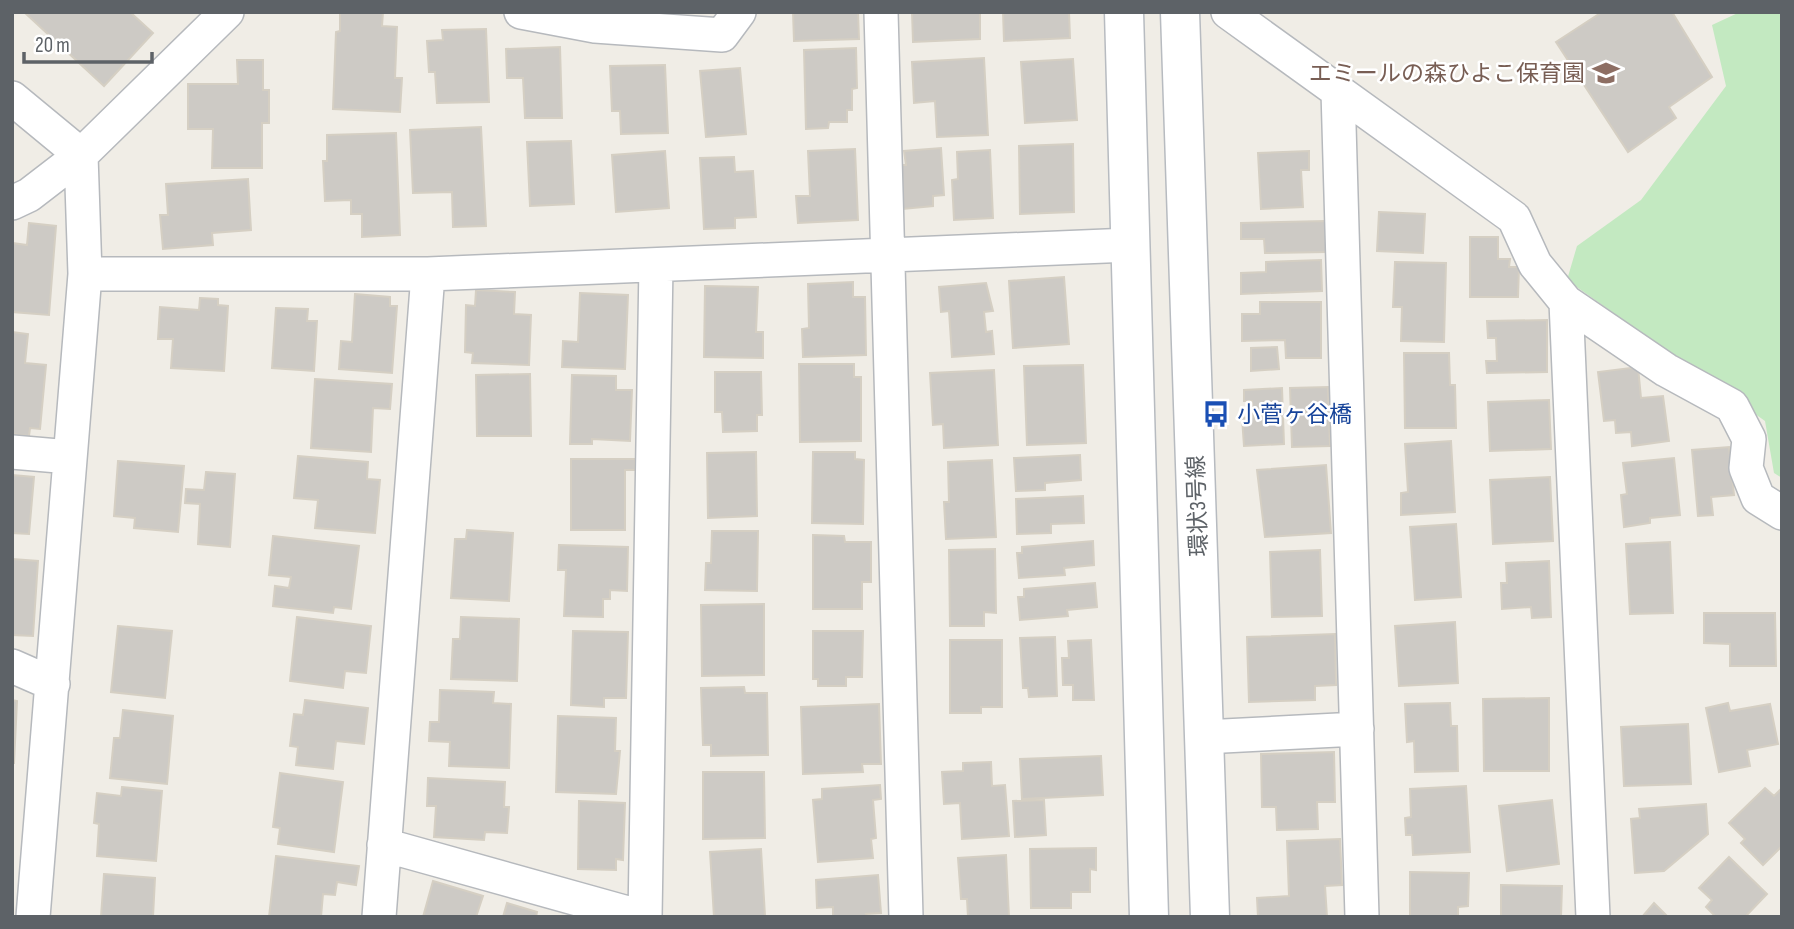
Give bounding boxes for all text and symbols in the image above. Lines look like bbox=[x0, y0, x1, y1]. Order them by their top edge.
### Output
scale bar bbox=[24, 21, 152, 65]
text: 20 m bbox=[35, 33, 70, 58]
school or university icon: エミールの森ひよこ保育園 bbox=[1591, 58, 1621, 88]
place label: エミールの森ひよこ保育園 bbox=[1309, 60, 1585, 88]
bus stop icon: 小菅ヶ谷橋 bbox=[1201, 399, 1231, 429]
place label: 小菅ヶ谷橋 bbox=[1237, 401, 1352, 429]
street label: 環状3号線 bbox=[1182, 455, 1214, 557]

